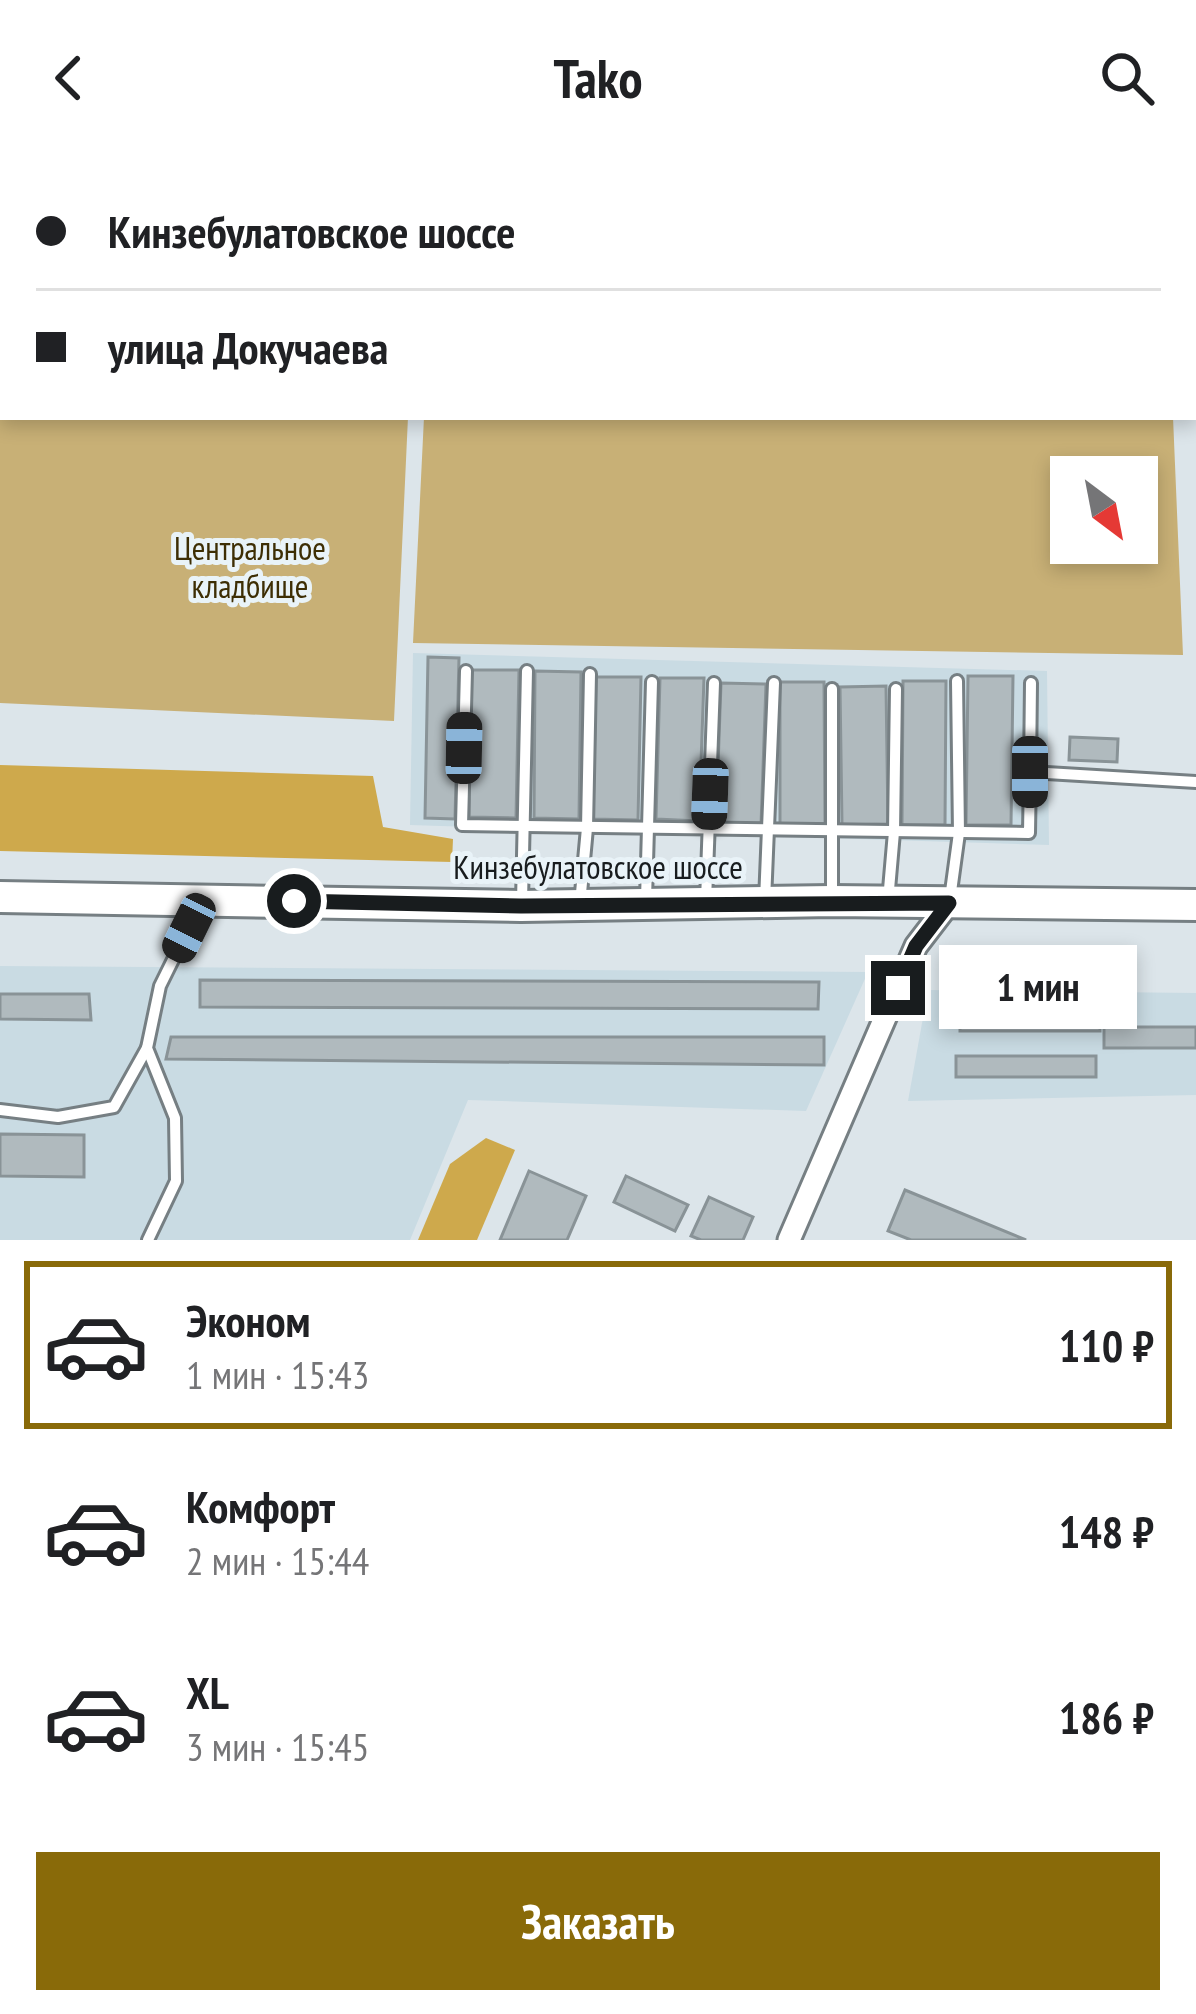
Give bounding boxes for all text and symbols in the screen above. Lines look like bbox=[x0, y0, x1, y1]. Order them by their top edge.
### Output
text: Tako bbox=[554, 43, 643, 113]
icon: back bbox=[36, 45, 102, 111]
icon: search bbox=[1094, 45, 1160, 111]
text: Кинзебулатовское шоссе bbox=[108, 202, 516, 260]
text: улица Докучаева bbox=[108, 318, 388, 376]
north arrow bbox=[1050, 456, 1158, 564]
map controls bbox=[1050, 456, 1158, 564]
park label: Центральное кладбище bbox=[174, 526, 326, 607]
car bbox=[445, 712, 483, 784]
car bbox=[1012, 736, 1048, 808]
car bbox=[691, 757, 729, 831]
street label: Кинзебулатовское шоссе bbox=[453, 845, 743, 888]
route start bbox=[267, 874, 321, 928]
car bbox=[157, 888, 221, 968]
callout: 1 мин bbox=[940, 946, 1138, 1030]
route end bbox=[871, 961, 925, 1015]
text: 1 мин bbox=[996, 961, 1080, 1012]
icon: car bbox=[42, 1291, 150, 1399]
text: Эконом bbox=[186, 1291, 310, 1349]
text: 110 ₽ bbox=[1059, 1316, 1154, 1374]
text: 1 мин · 15:43 bbox=[186, 1349, 369, 1400]
icon: car bbox=[42, 1477, 150, 1585]
text: Комфорт bbox=[186, 1477, 335, 1535]
text: 148 ₽ bbox=[1059, 1502, 1154, 1560]
text: 2 мин · 15:44 bbox=[186, 1535, 369, 1586]
icon: car bbox=[42, 1663, 150, 1771]
text: XL bbox=[186, 1663, 229, 1721]
text: 186 ₽ bbox=[1059, 1688, 1154, 1746]
text: 3 мин · 15:45 bbox=[186, 1721, 369, 1772]
button: Заказать bbox=[36, 1852, 1160, 1990]

